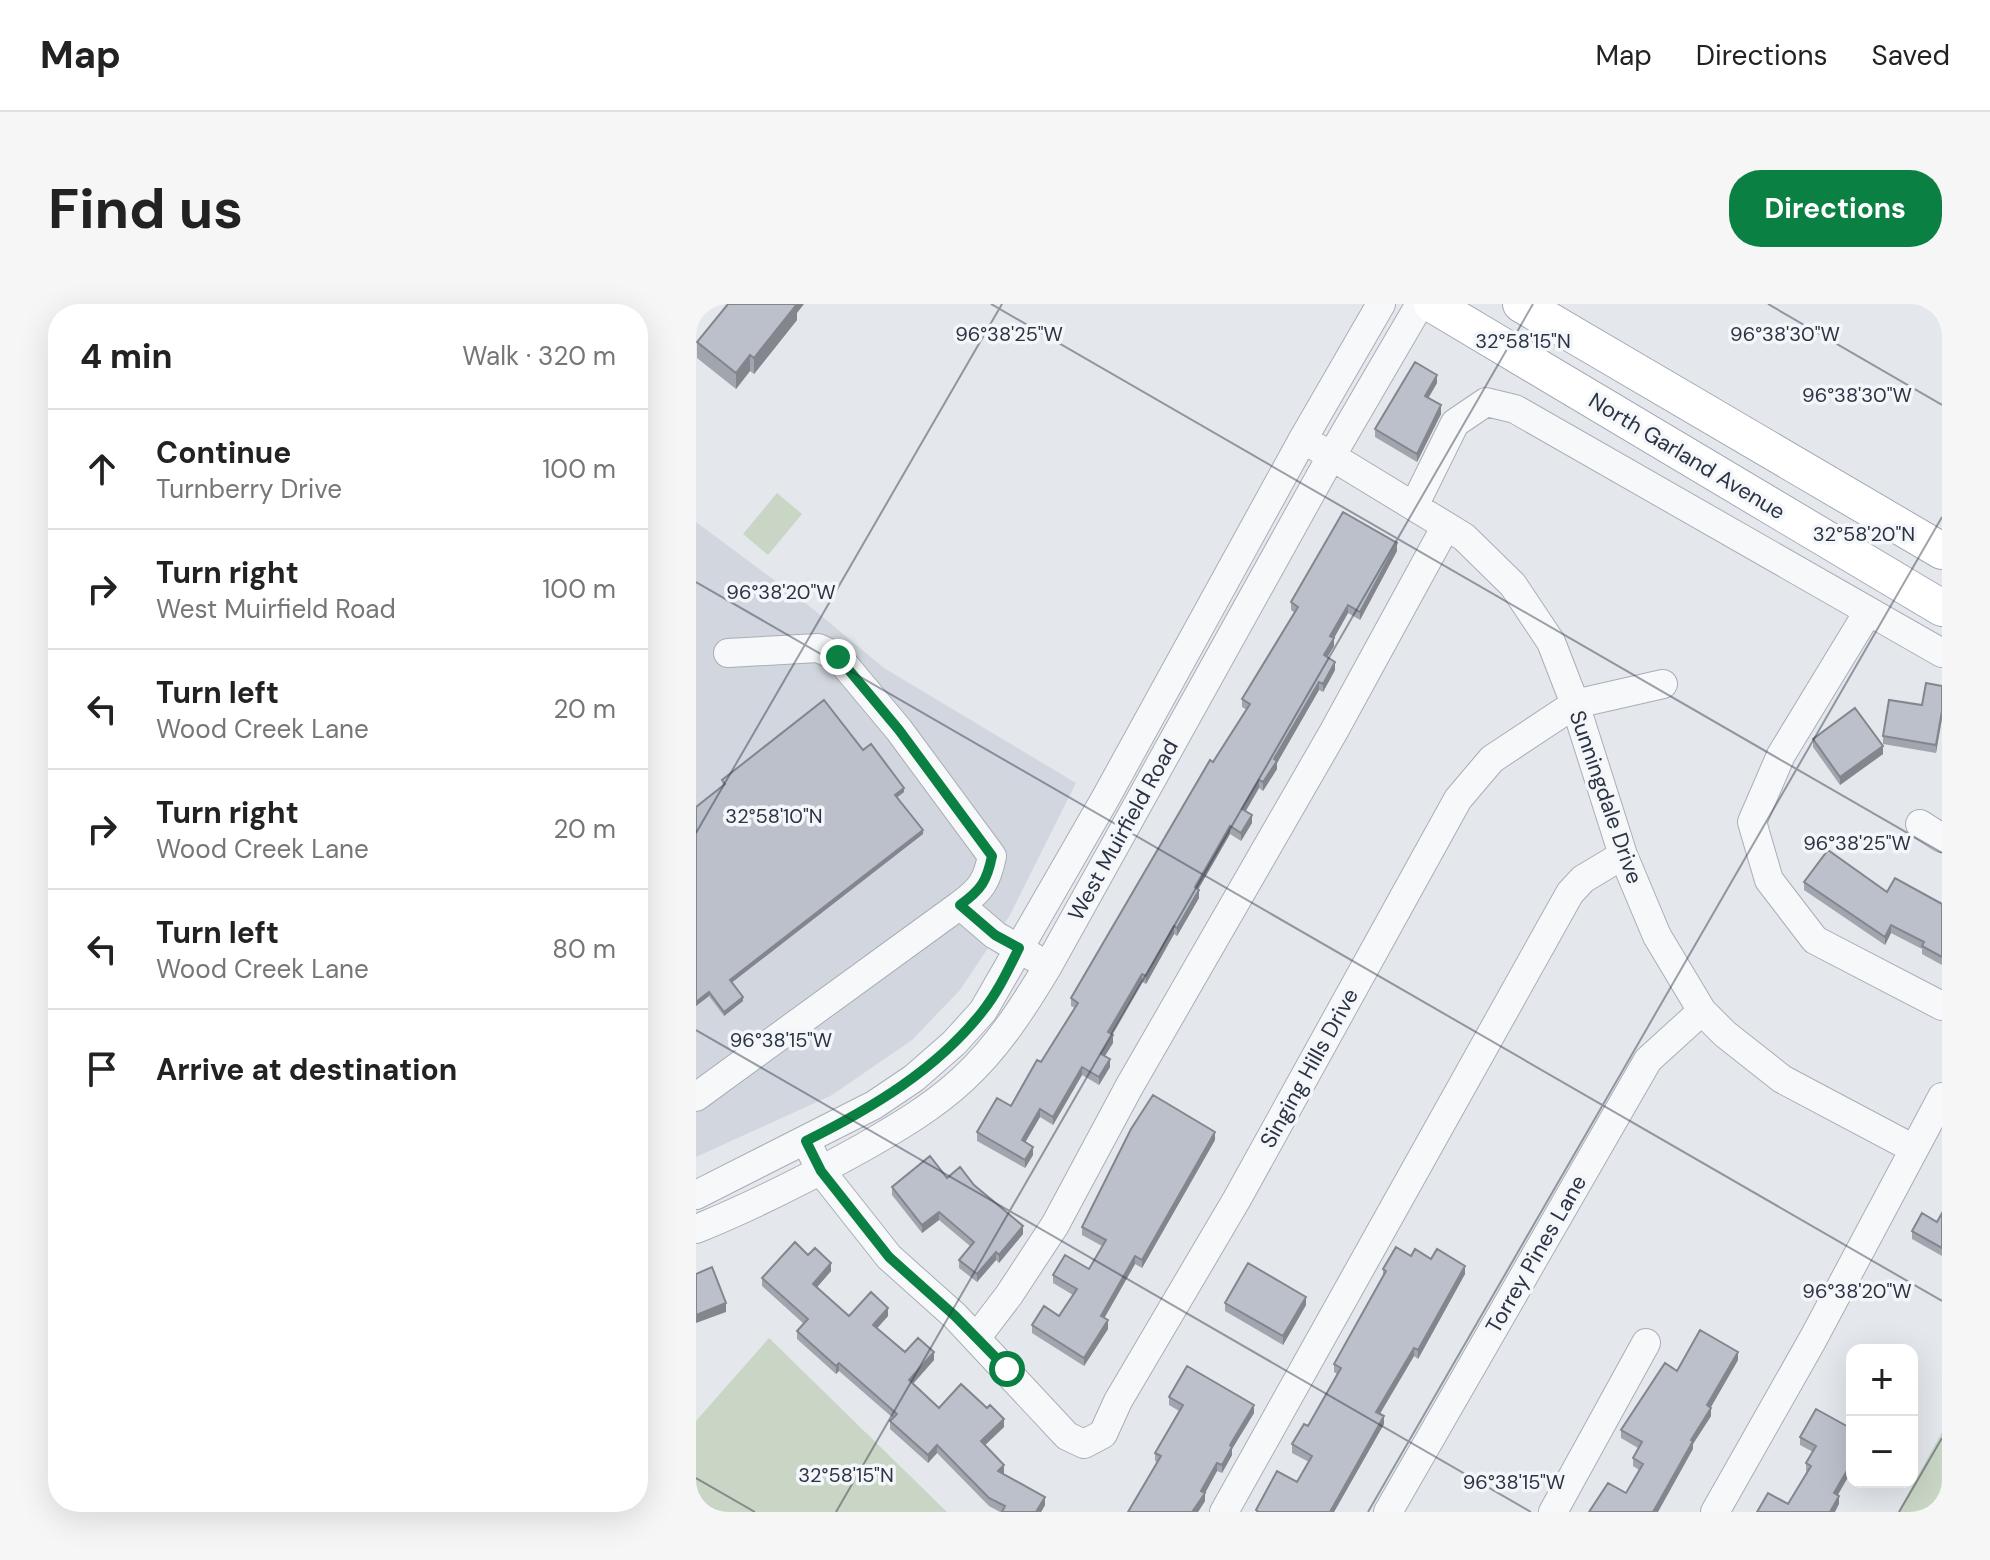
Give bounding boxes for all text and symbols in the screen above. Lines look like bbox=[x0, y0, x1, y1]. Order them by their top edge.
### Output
text: Map bbox=[40, 30, 121, 80]
text: Map bbox=[1595, 37, 1652, 74]
text: Directions bbox=[1696, 37, 1828, 74]
text: Saved bbox=[1872, 37, 1950, 74]
button: Directions bbox=[1729, 170, 1942, 247]
text: Find us bbox=[48, 172, 243, 245]
text: 96°38'25"W bbox=[955, 321, 1063, 347]
text: 96°38'30"W bbox=[1730, 321, 1840, 347]
text: 32°58'15"N bbox=[1475, 328, 1571, 354]
text: 4 min bbox=[80, 334, 172, 379]
text: Walk · 320 m bbox=[462, 339, 616, 373]
text: 96°38'30"W bbox=[1802, 382, 1912, 408]
street label: North Garland Avenue bbox=[1583, 386, 1791, 526]
text: Continue bbox=[156, 433, 291, 472]
icon: ahead bbox=[80, 447, 124, 491]
text: 100 m bbox=[542, 452, 616, 486]
text: Turnberry Drive bbox=[156, 472, 342, 506]
text: 32°58'20"N bbox=[1813, 521, 1915, 547]
text: Turn right bbox=[156, 553, 299, 592]
icon: right bbox=[80, 567, 124, 611]
text: 100 m bbox=[542, 572, 616, 606]
text: 96°38'20"W bbox=[726, 579, 836, 605]
text: West Muirfield Road bbox=[156, 592, 396, 626]
route end bbox=[820, 639, 856, 675]
text: Turn left bbox=[156, 673, 279, 712]
icon: left bbox=[80, 687, 124, 731]
text: 20 m bbox=[553, 692, 616, 726]
street label: Sunningdale Drive bbox=[1563, 706, 1649, 888]
text: Wood Creek Lane bbox=[156, 712, 369, 746]
street label: West Muirfield Road bbox=[1061, 734, 1185, 926]
text: Turn right bbox=[156, 793, 299, 832]
text: 32°58'10"N bbox=[725, 803, 823, 829]
icon: right bbox=[80, 807, 124, 851]
text: 20 m bbox=[553, 812, 616, 846]
text: 96°38'25"W bbox=[1803, 830, 1911, 856]
text: Wood Creek Lane bbox=[156, 832, 369, 866]
text: Turn left bbox=[156, 913, 279, 952]
icon: left bbox=[80, 927, 124, 971]
text: 80 m bbox=[552, 932, 616, 966]
text: Wood Creek Lane bbox=[156, 952, 369, 986]
street label: Singing Hills Drive bbox=[1253, 983, 1365, 1153]
text: 96°38'15"W bbox=[730, 1027, 832, 1053]
icon: arrive bbox=[80, 1047, 124, 1091]
text: Arrive at destination bbox=[156, 1050, 457, 1089]
street label: Torrey Pines Lane bbox=[1479, 1170, 1593, 1338]
text: 96°38'20"W bbox=[1802, 1278, 1912, 1304]
map controls bbox=[1846, 1344, 1918, 1488]
button: + bbox=[1846, 1344, 1918, 1416]
route start bbox=[989, 1351, 1025, 1387]
button: − bbox=[1846, 1416, 1918, 1488]
text: 32°58'15"N bbox=[798, 1462, 894, 1488]
text: 96°38'15"W bbox=[1463, 1469, 1565, 1495]

